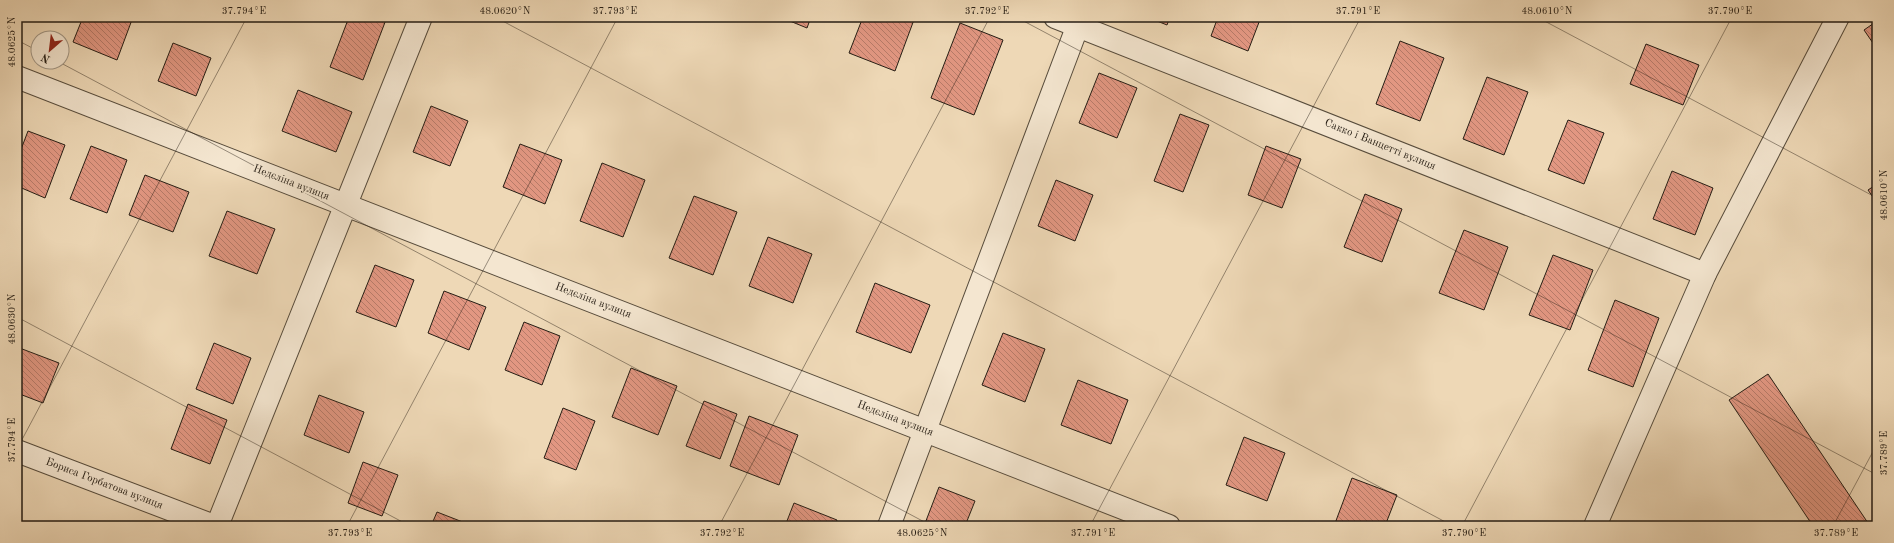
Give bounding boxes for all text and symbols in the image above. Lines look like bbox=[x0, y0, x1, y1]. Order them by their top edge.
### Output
text: 37.794°E bbox=[222, 6, 266, 16]
text: 48.0620°N bbox=[479, 6, 531, 16]
text: 37.793°E bbox=[593, 6, 637, 16]
text: 37.792°E bbox=[965, 6, 1009, 16]
text: 37.791°E bbox=[1336, 6, 1380, 16]
text: 48.0610°N bbox=[1521, 6, 1573, 16]
text: 37.790°E bbox=[1708, 6, 1752, 16]
text: 48.0625°N bbox=[7, 16, 17, 68]
north arrow bbox=[30, 30, 70, 70]
text: N bbox=[39, 50, 52, 64]
street label: Сакко і Ванцетті вулиця bbox=[1323, 118, 1437, 172]
street label: Недєліна вулиця bbox=[251, 163, 331, 203]
text: 48.0610°N bbox=[1879, 169, 1889, 221]
street label: Недєліна вулиця bbox=[553, 281, 633, 321]
text: 48.0630°N bbox=[7, 293, 17, 345]
street label: Недєліна вулиця bbox=[855, 399, 935, 439]
text: 37.794°E bbox=[7, 418, 17, 462]
text: 37.789°E bbox=[1879, 431, 1889, 475]
street label: Бориса Горбатова вулиця bbox=[44, 457, 164, 512]
text: 37.793°E bbox=[328, 528, 372, 538]
text: 37.792°E bbox=[700, 528, 744, 538]
text: 48.0625°N bbox=[896, 528, 948, 538]
text: 37.791°E bbox=[1071, 528, 1115, 538]
text: 37.790°E bbox=[1442, 528, 1486, 538]
text: 37.789°E bbox=[1814, 528, 1858, 538]

